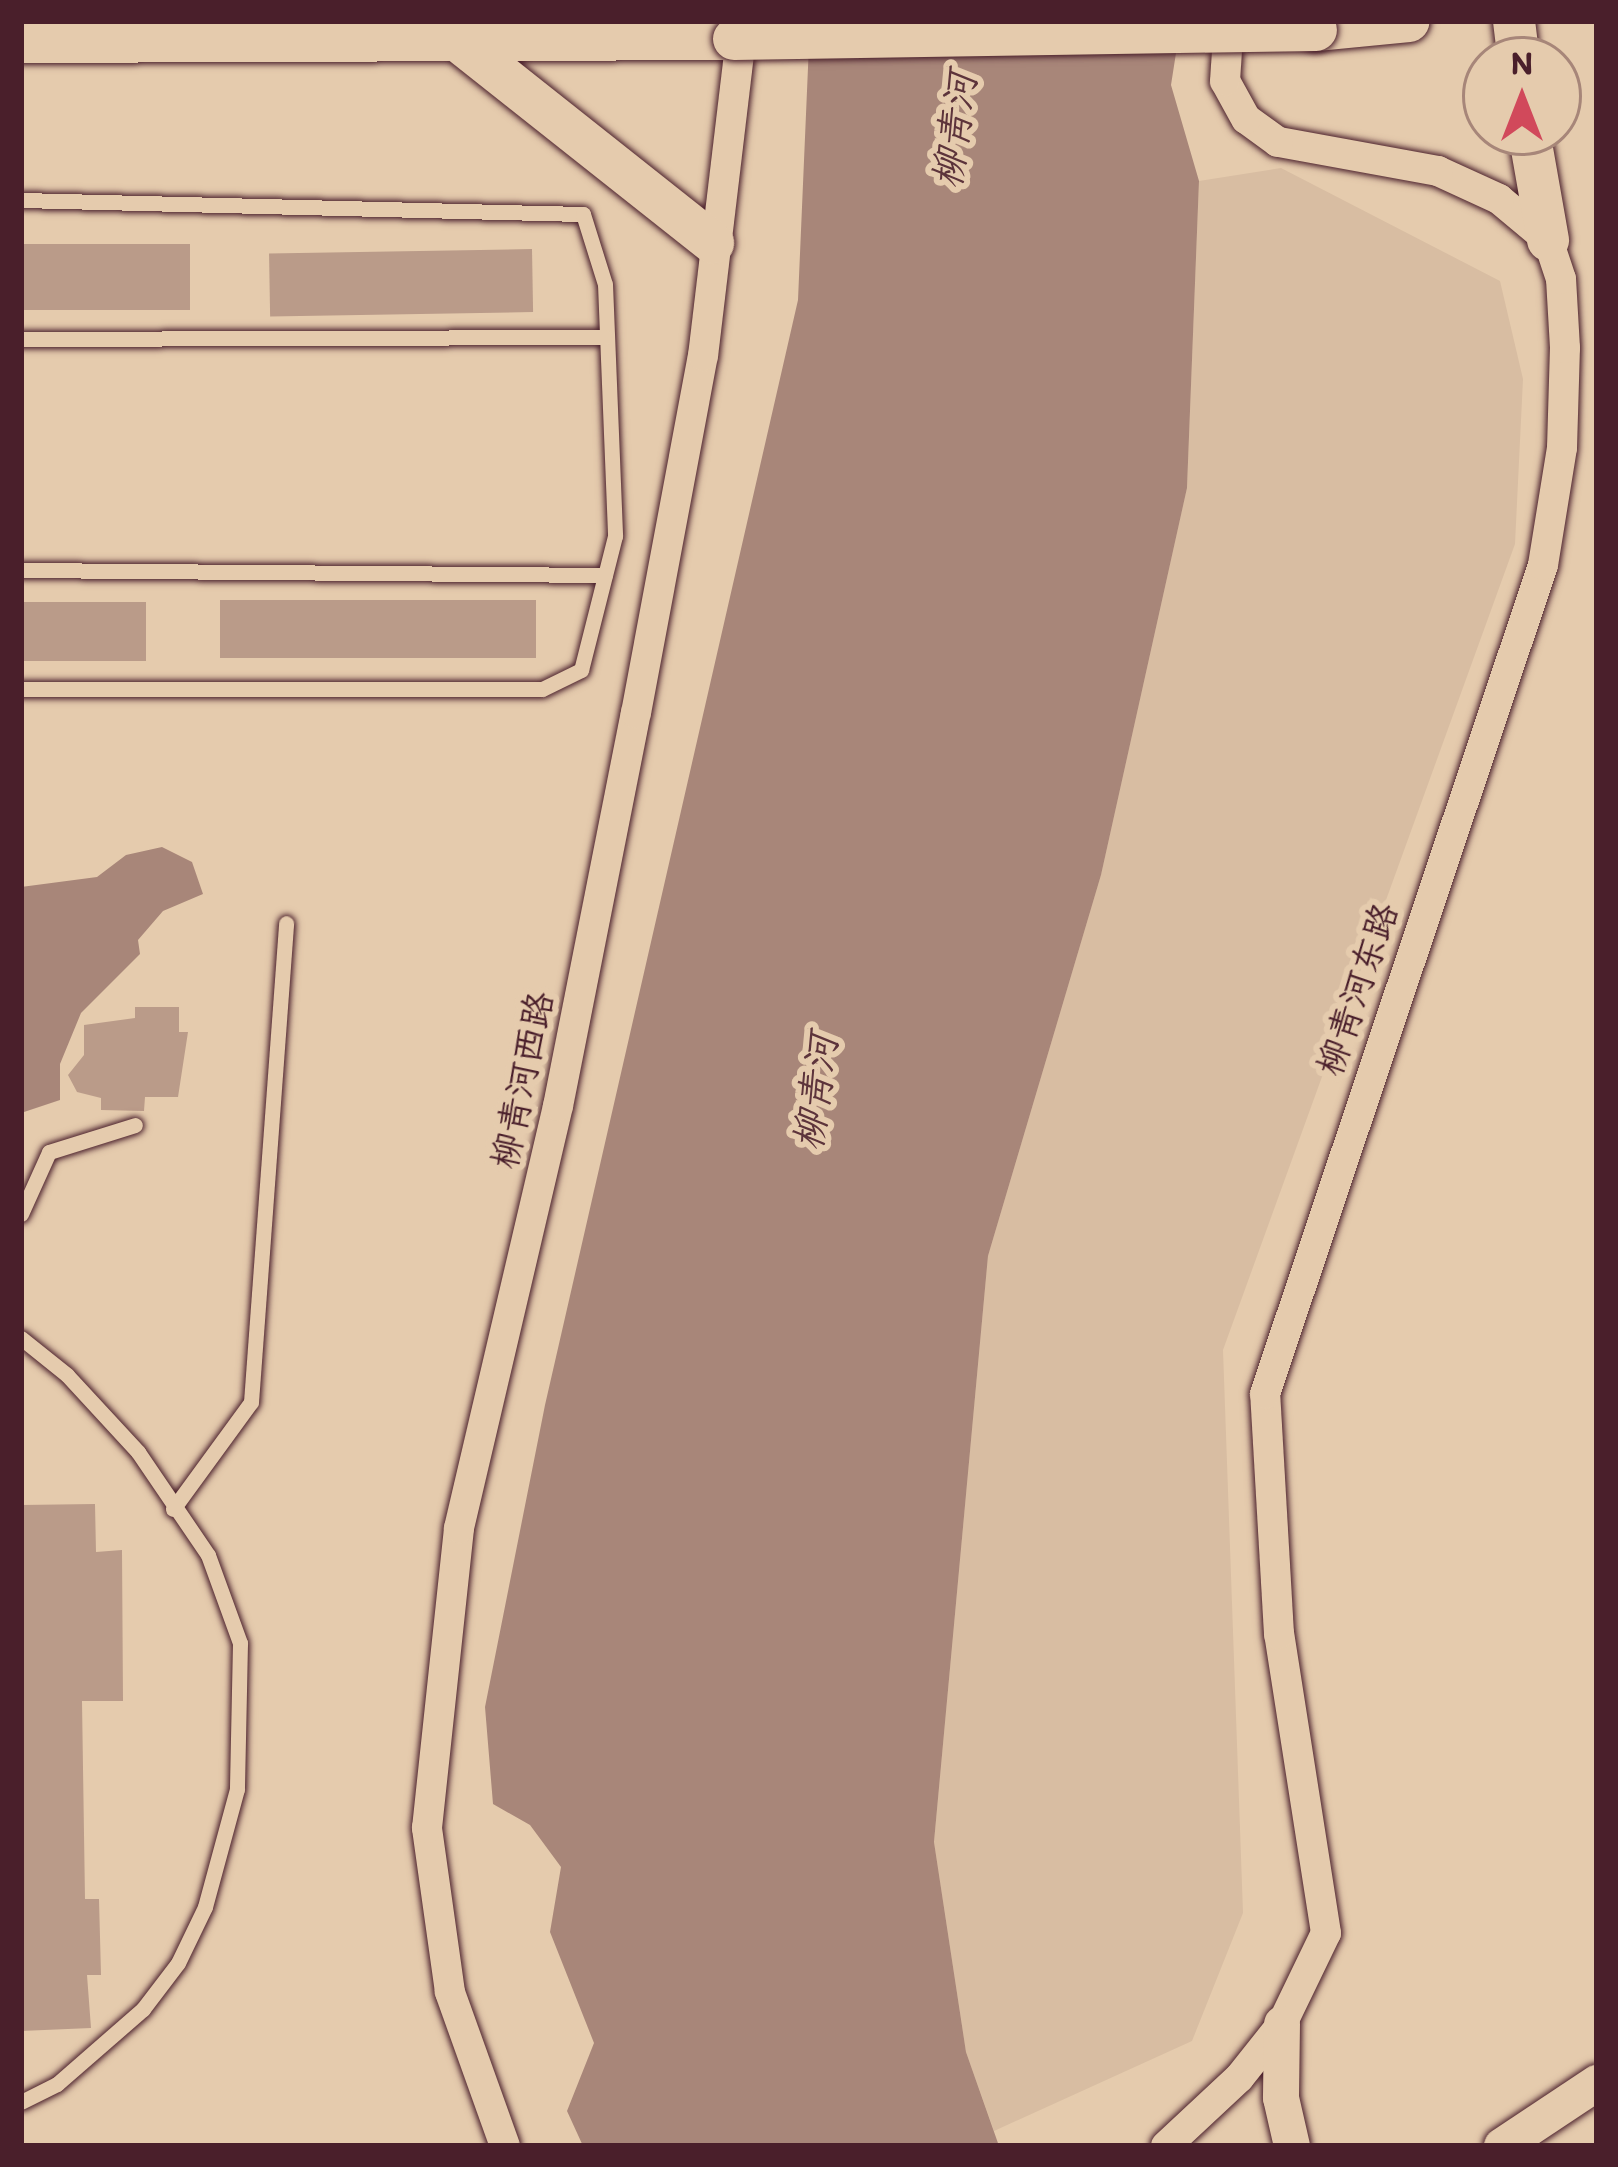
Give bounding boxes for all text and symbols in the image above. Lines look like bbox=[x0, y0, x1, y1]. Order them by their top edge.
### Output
north arrow bbox=[1462, 36, 1582, 156]
text: N bbox=[1511, 43, 1533, 82]
water label: 柳青河 bbox=[924, 69, 986, 191]
street label: 柳青河东路 bbox=[1307, 897, 1407, 1081]
street label: 柳青河西路 bbox=[482, 987, 562, 1173]
water label: 柳青河 bbox=[785, 1031, 847, 1153]

